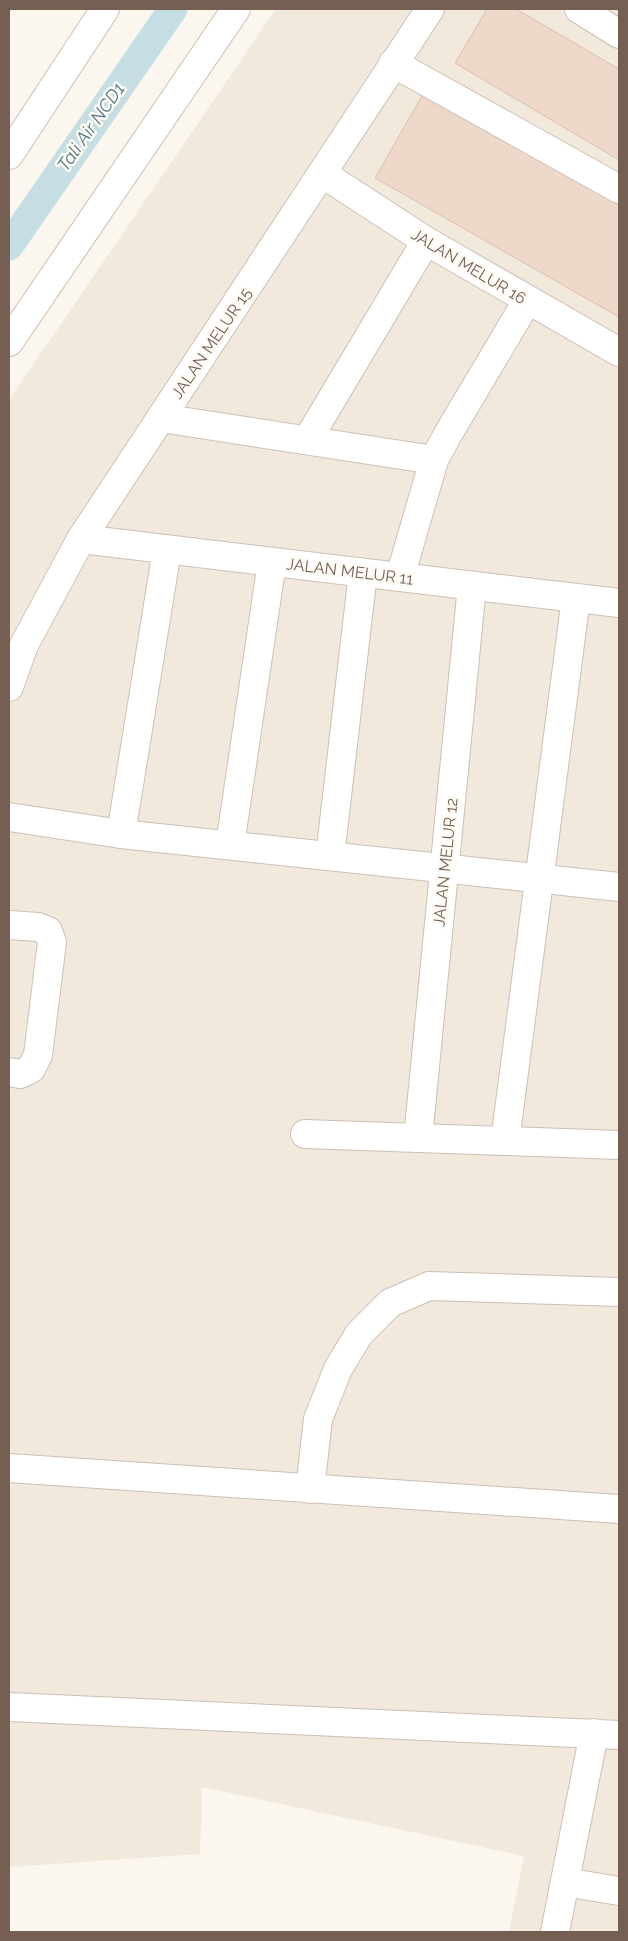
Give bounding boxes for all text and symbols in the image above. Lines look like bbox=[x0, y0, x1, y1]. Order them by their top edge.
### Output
water label: Tali Air NCD1 bbox=[53, 79, 129, 175]
street label: JALAN MELUR 16 bbox=[408, 225, 530, 308]
street label: JALAN MELUR 15 bbox=[167, 284, 256, 402]
street label: JALAN MELUR 11 bbox=[285, 554, 415, 589]
street label: JALAN MELUR 12 bbox=[429, 797, 462, 927]

